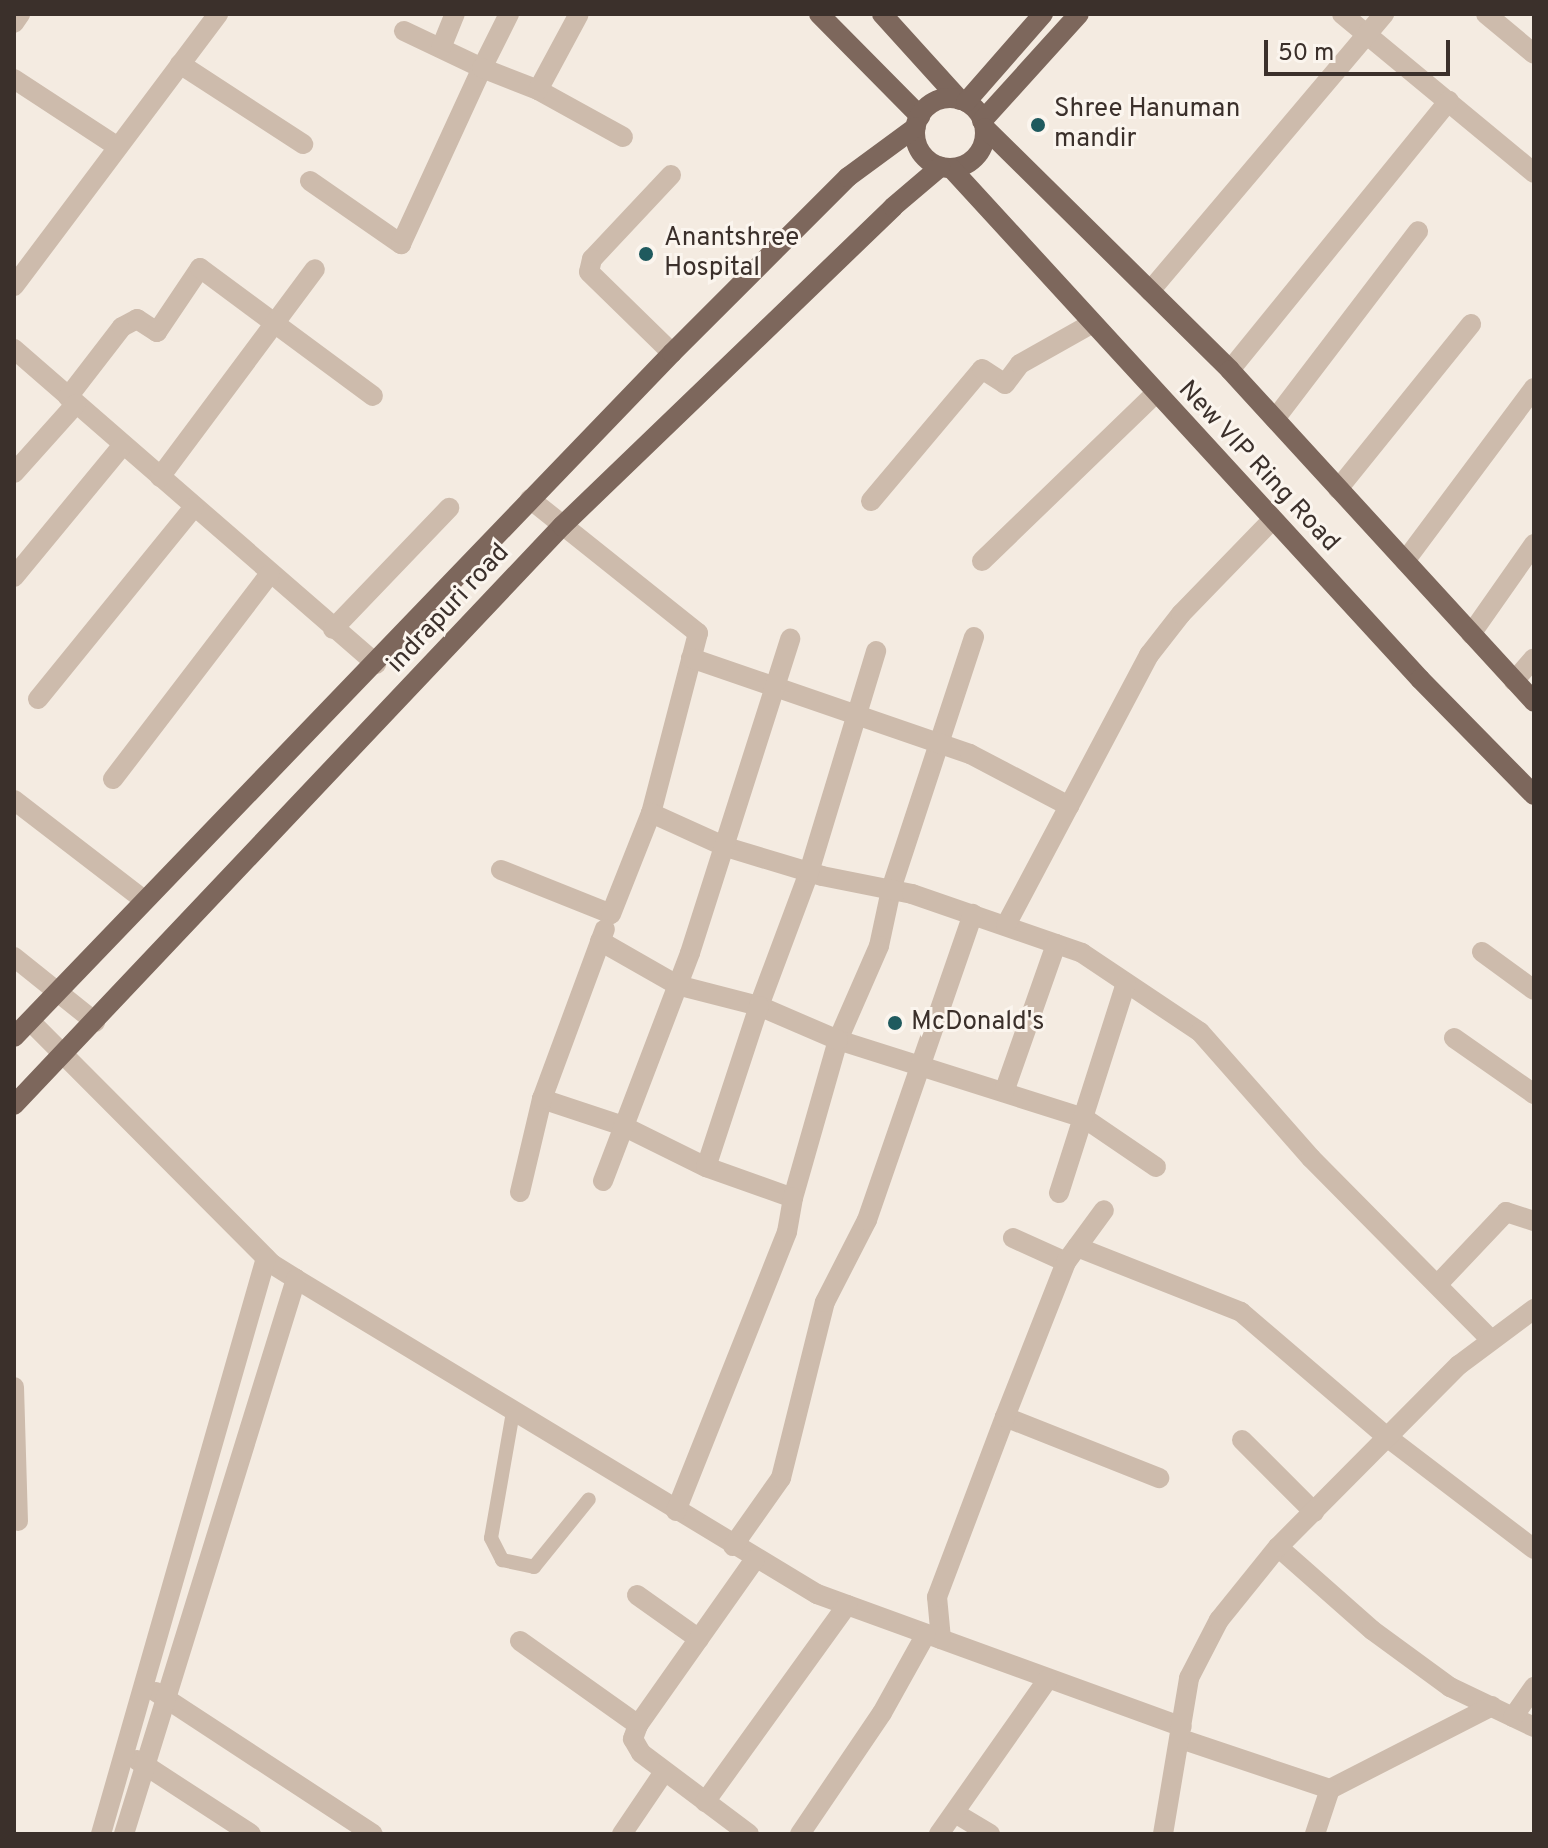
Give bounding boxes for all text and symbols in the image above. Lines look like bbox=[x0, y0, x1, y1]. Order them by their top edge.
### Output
scale bar bbox=[1268, 24, 1454, 74]
text: 50 m bbox=[1278, 39, 1334, 69]
place label: Shree Hanuman mandir bbox=[1054, 94, 1240, 156]
marker: Shree Hanuman mandir bbox=[1029, 116, 1047, 134]
place label: Anantshree Hospital bbox=[664, 223, 799, 284]
marker: Anantshree Hospital bbox=[635, 243, 657, 265]
street label: New VIP Ring Road bbox=[1170, 375, 1346, 559]
street label: indrapuri road bbox=[381, 538, 517, 680]
place label: McDonald's bbox=[911, 1007, 1044, 1039]
marker: McDonald's bbox=[886, 1014, 904, 1032]

